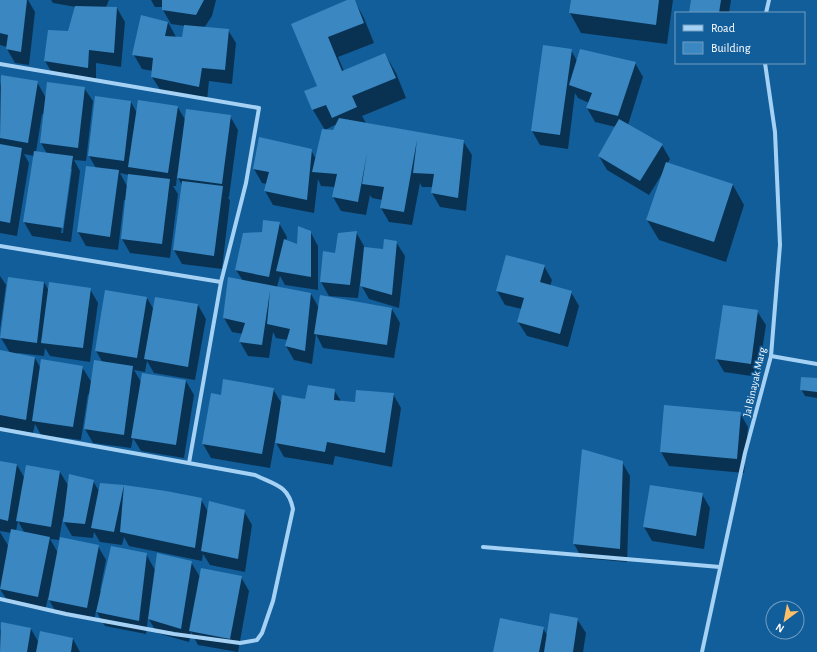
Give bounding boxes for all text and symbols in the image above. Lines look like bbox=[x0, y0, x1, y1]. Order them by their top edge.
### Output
legend bbox=[675, 12, 805, 64]
text: Road bbox=[711, 22, 735, 34]
text: Building bbox=[711, 42, 751, 54]
street label: Jal Binayak Marg bbox=[741, 346, 768, 418]
north arrow bbox=[765, 600, 805, 640]
text: N bbox=[774, 621, 786, 635]

